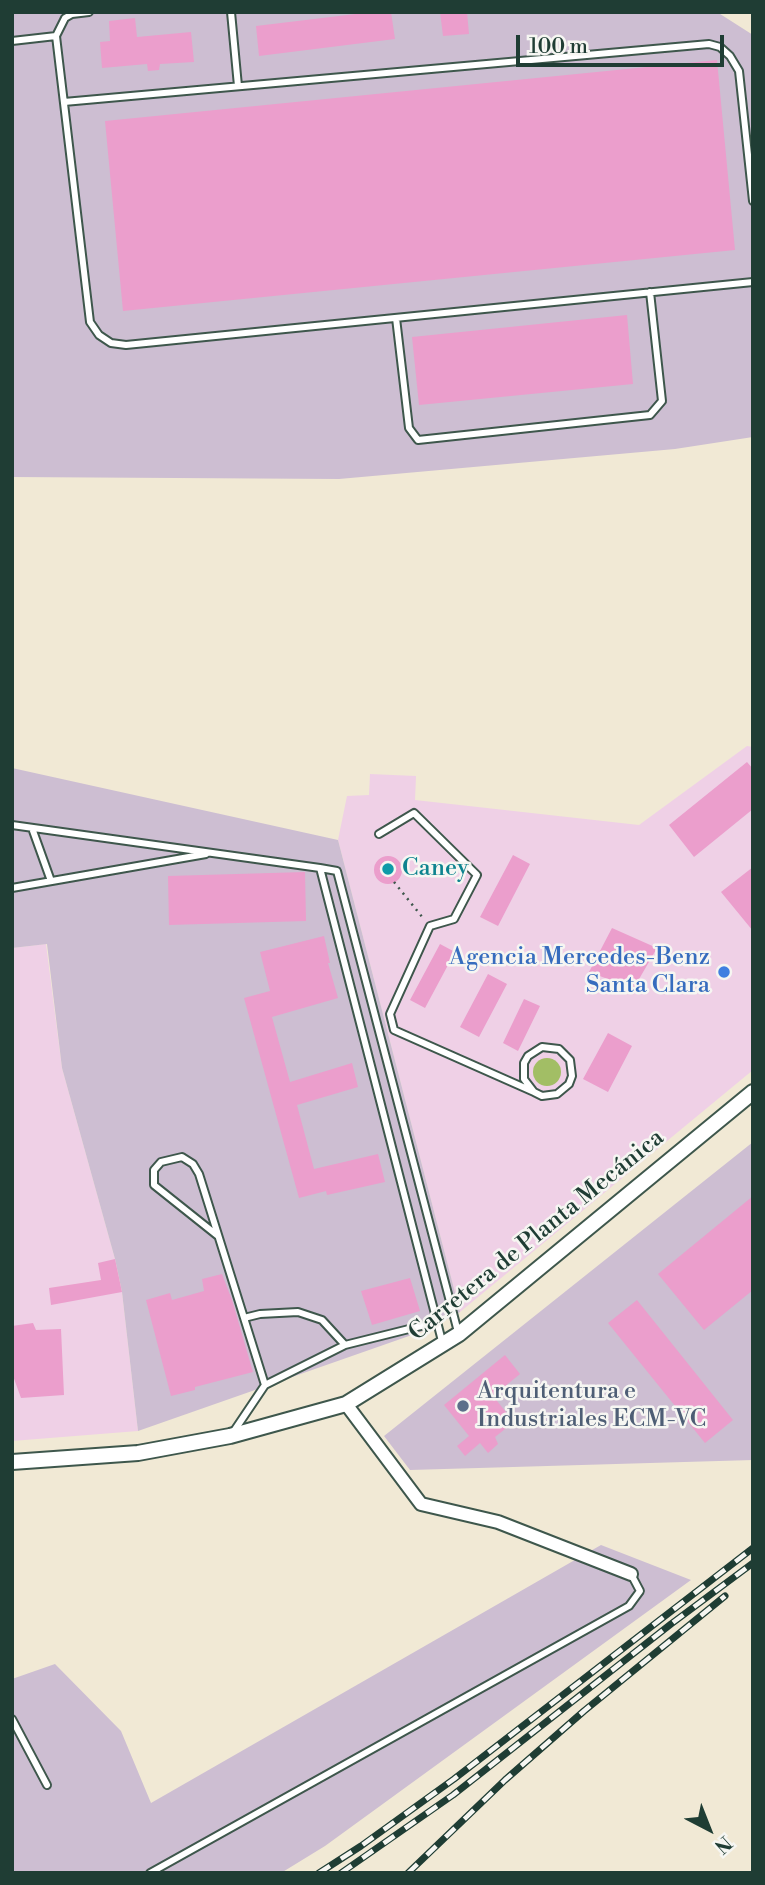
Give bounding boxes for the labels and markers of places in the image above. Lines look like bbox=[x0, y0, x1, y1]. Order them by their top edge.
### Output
place label: Caney bbox=[402, 855, 469, 883]
marker: Caney bbox=[380, 861, 396, 877]
place label: Agencia Mercedes-Benz Santa Clara bbox=[449, 944, 710, 1000]
marker: Agencia Mercedes-Benz Santa Clara bbox=[716, 964, 732, 980]
place label: Arquitentura e Industriales ECM-VC bbox=[477, 1378, 706, 1434]
marker: Arquitentura e Industriales ECM-VC bbox=[455, 1398, 471, 1414]

